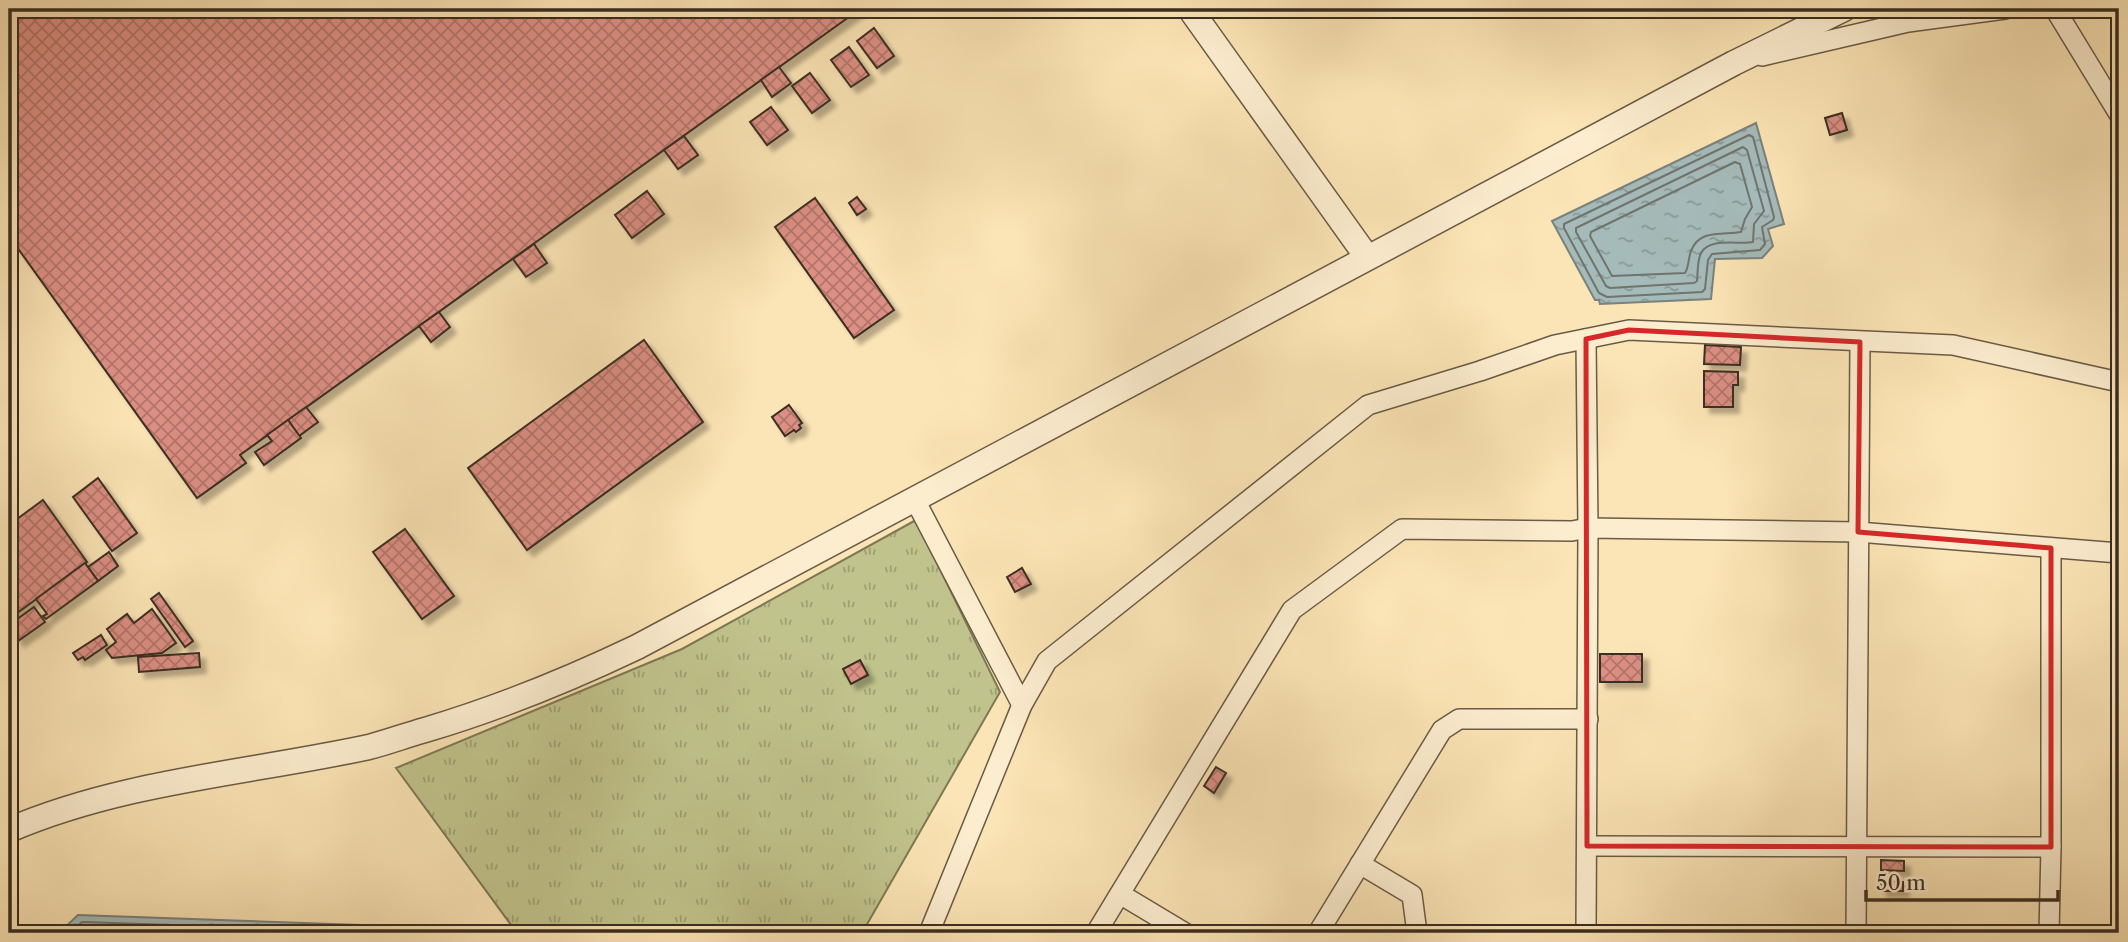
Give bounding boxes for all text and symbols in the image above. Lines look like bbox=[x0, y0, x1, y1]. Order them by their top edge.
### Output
scale bar bbox=[1866, 858, 2058, 902]
text: 50 m bbox=[1876, 870, 1926, 895]

